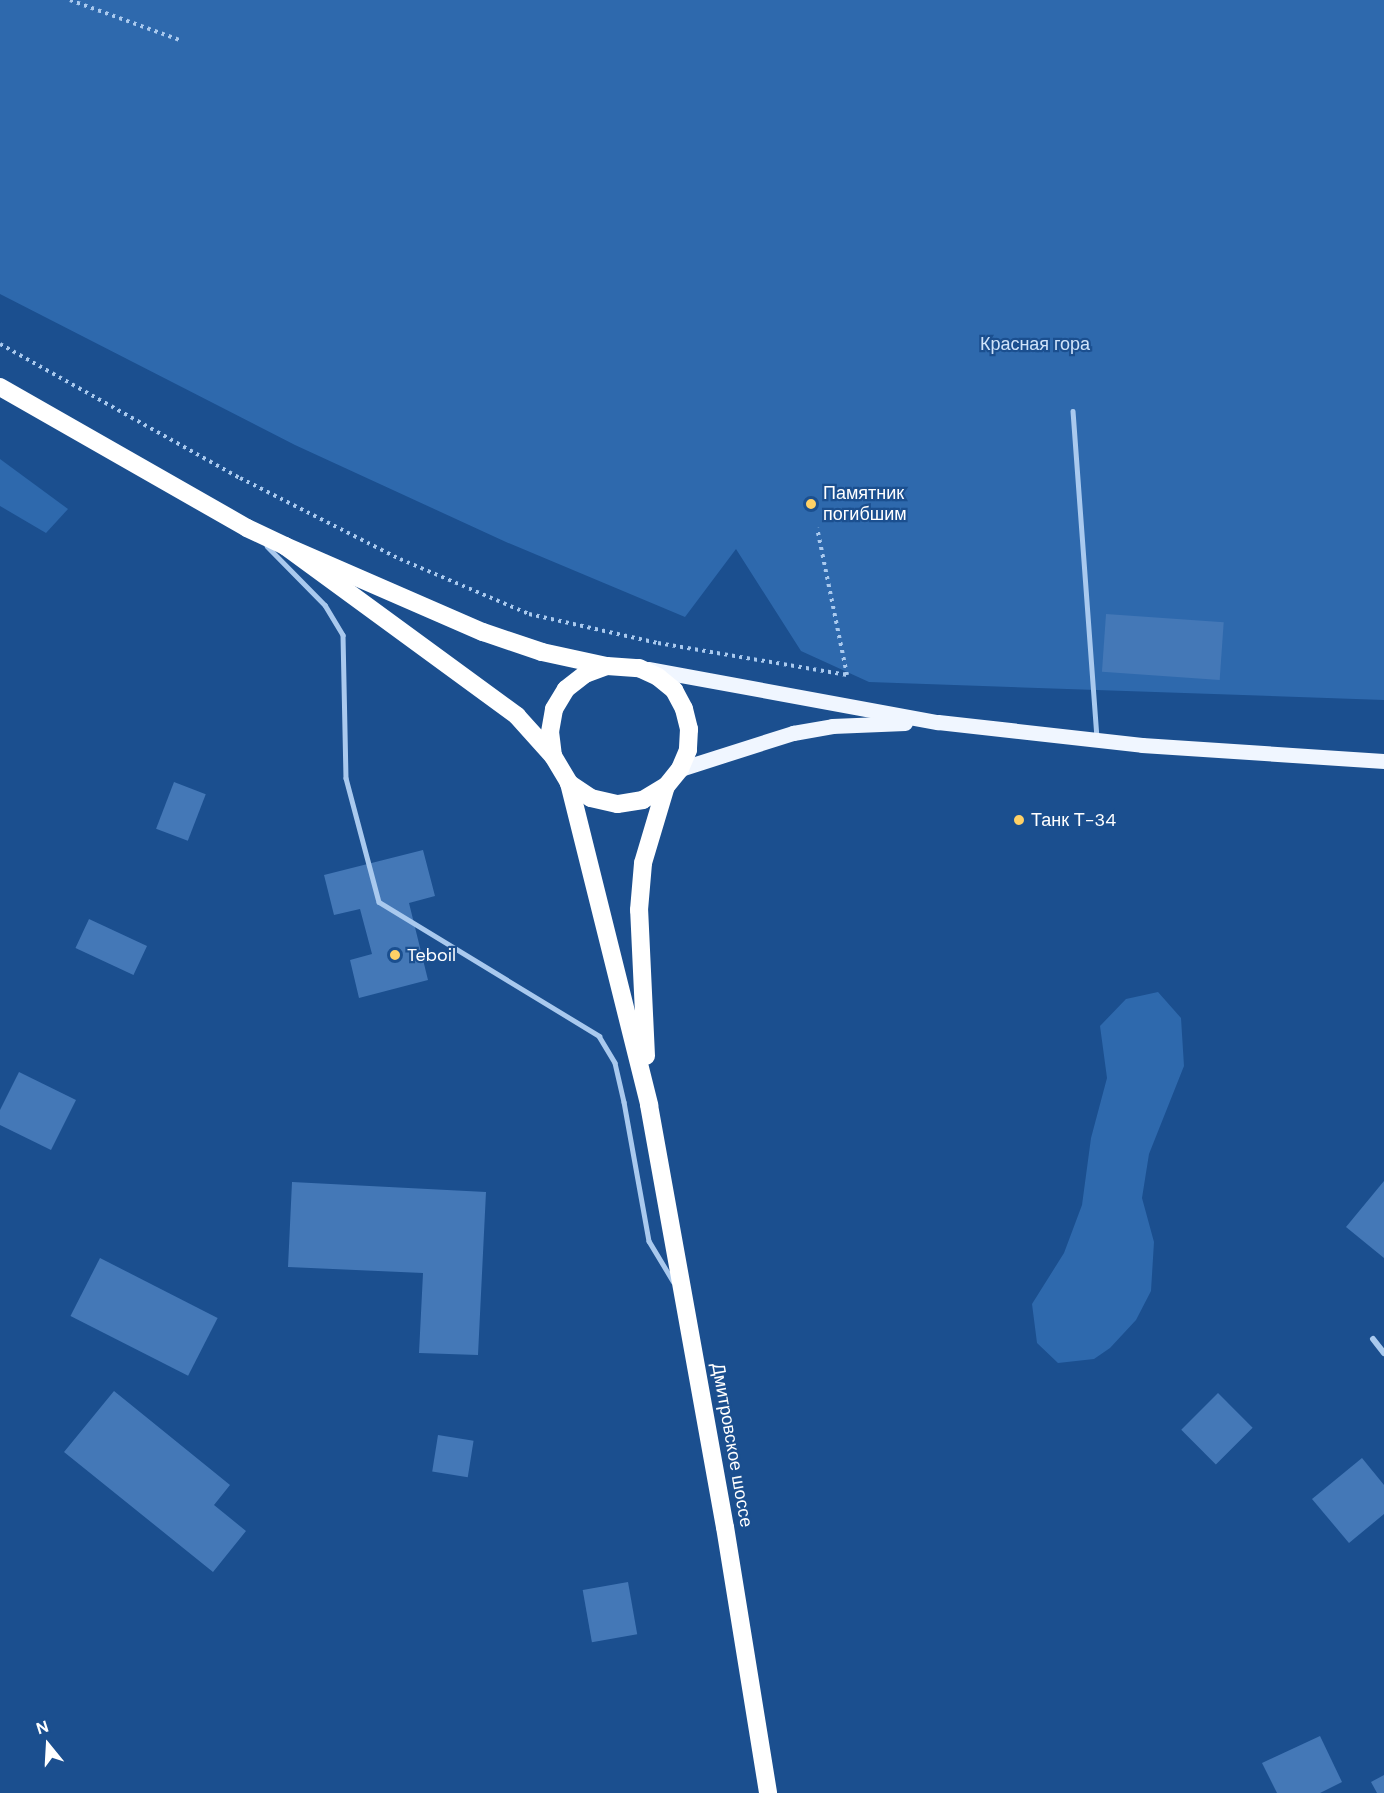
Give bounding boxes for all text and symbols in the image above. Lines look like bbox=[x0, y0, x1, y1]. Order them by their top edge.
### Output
park label: Красная гора bbox=[980, 333, 1090, 355]
place label: Памятник погибшим bbox=[823, 483, 907, 526]
marker: Памятник погибшим bbox=[804, 497, 818, 511]
place label: Танк Т-34 bbox=[1031, 809, 1116, 831]
marker: Танк Т-34 bbox=[1012, 813, 1026, 827]
place label: Teboil bbox=[407, 944, 456, 966]
marker: Teboil bbox=[388, 948, 402, 962]
street label: Дмитровское шоссе bbox=[707, 1361, 757, 1529]
north arrow bbox=[18, 1715, 78, 1775]
text: N bbox=[33, 1716, 51, 1739]

